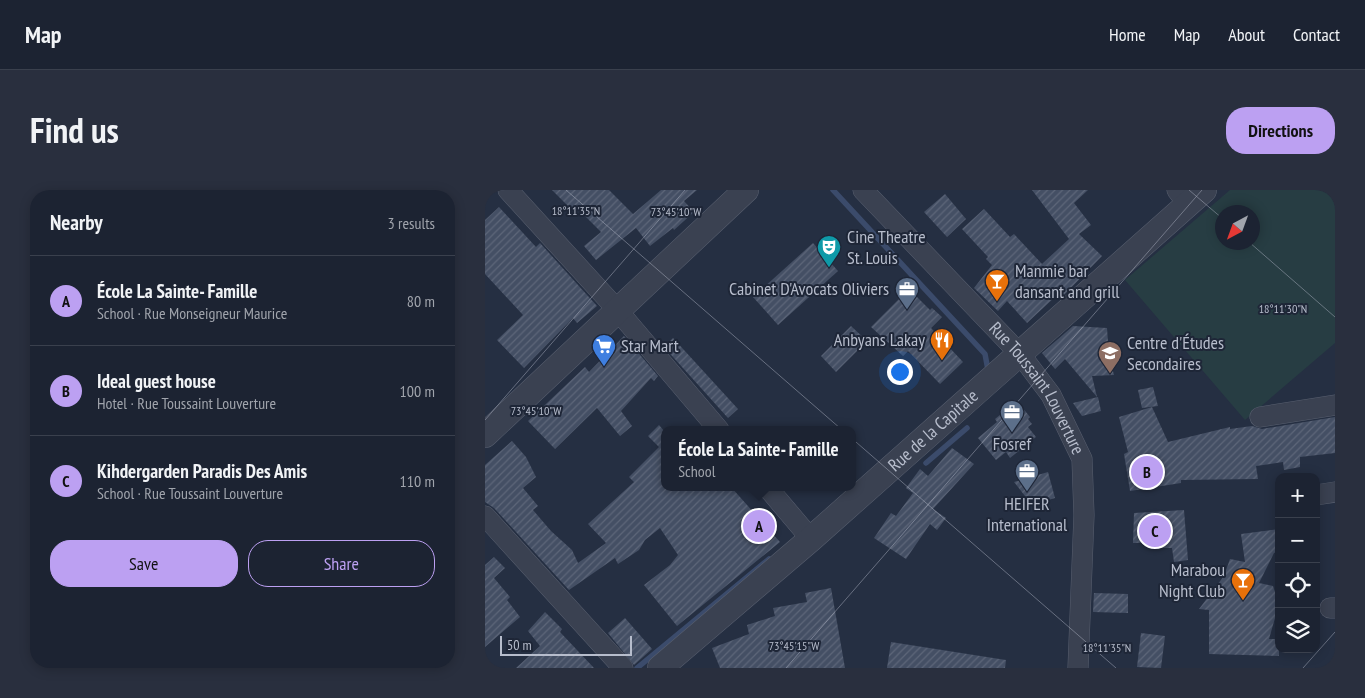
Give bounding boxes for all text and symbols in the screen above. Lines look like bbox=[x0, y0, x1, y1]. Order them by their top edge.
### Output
text: Map bbox=[25, 19, 62, 50]
text: Home bbox=[1109, 23, 1146, 46]
text: Map bbox=[1174, 23, 1200, 46]
text: About bbox=[1228, 23, 1265, 46]
text: Contact bbox=[1293, 23, 1340, 46]
text: Find us bbox=[30, 107, 119, 153]
button: Directions bbox=[1226, 107, 1335, 154]
text: 18°11'35"N bbox=[552, 203, 600, 218]
text: 73°45'10"W bbox=[651, 204, 701, 219]
north arrow bbox=[1215, 205, 1260, 250]
text: Nearby bbox=[50, 209, 103, 236]
text: 3 results bbox=[388, 213, 435, 233]
place label: Cine Theatre St. Louis bbox=[847, 225, 926, 269]
theatre icon: Cine Theatre St. Louis bbox=[816, 234, 842, 268]
place label: Manmie bar dansant and grill bbox=[1015, 259, 1120, 303]
bar icon: Manmie bar dansant and grill bbox=[984, 268, 1010, 302]
office icon: Cabinet D'Avocats Oliviers bbox=[894, 276, 920, 310]
place label: Cabinet D'Avocats Oliviers bbox=[729, 277, 889, 300]
text: École La Sainte- Famille bbox=[97, 279, 257, 303]
text: A bbox=[62, 291, 70, 311]
text: 80 m bbox=[407, 291, 435, 311]
text: 18°11'30"N bbox=[1259, 301, 1307, 316]
text: School · Rue Monseigneur Maurice bbox=[97, 303, 287, 323]
street label: Rue Toussaint Louverture bbox=[984, 317, 1090, 458]
restaurant icon: Anbyans Lakay bbox=[929, 327, 955, 361]
place label: Anbyans Lakay bbox=[834, 328, 925, 351]
place label: Centre d'Études Secondaires bbox=[1127, 331, 1224, 375]
supermarket icon: Star Mart bbox=[591, 333, 617, 367]
place label: Star Mart bbox=[621, 334, 679, 357]
school or university icon: Centre d'Études Secondaires bbox=[1097, 340, 1123, 374]
your location bbox=[887, 359, 913, 385]
text: Ideal guest house bbox=[97, 369, 216, 393]
text: B bbox=[62, 381, 70, 401]
text: 100 m bbox=[400, 381, 435, 401]
street label: Rue de la Capitale bbox=[883, 384, 983, 476]
text: Hotel · Rue Toussaint Louverture bbox=[97, 393, 276, 413]
office icon: Fosref bbox=[999, 399, 1025, 433]
text: 73°45'10"W bbox=[511, 403, 561, 418]
popup bbox=[661, 426, 856, 491]
place label: Fosref bbox=[993, 432, 1033, 455]
text: École La Sainte- Famille bbox=[678, 437, 839, 461]
pin: B bbox=[1131, 453, 1163, 491]
office icon: HEIFER International bbox=[1014, 458, 1040, 492]
text: Kihdergarden Paradis Des Amis bbox=[97, 459, 307, 483]
text: School bbox=[678, 461, 715, 481]
text: C bbox=[62, 471, 70, 491]
text: 110 m bbox=[400, 471, 435, 491]
map controls bbox=[1275, 473, 1320, 653]
button: + bbox=[1275, 473, 1320, 518]
text: School · Rue Toussaint Louverture bbox=[97, 483, 283, 503]
place label: HEIFER International bbox=[987, 492, 1068, 536]
pin: A bbox=[743, 507, 775, 545]
pin: C bbox=[1139, 512, 1171, 550]
button: − bbox=[1275, 518, 1320, 563]
button: Save bbox=[50, 540, 238, 587]
button: Share bbox=[248, 540, 435, 587]
place label: Marabou Night Club bbox=[1159, 558, 1225, 602]
button: locate bbox=[1275, 563, 1320, 608]
bar icon: Marabou Night Club bbox=[1230, 567, 1256, 601]
button: layers bbox=[1275, 608, 1320, 653]
scale bar bbox=[500, 633, 633, 656]
text: 50 m bbox=[507, 636, 532, 654]
text: 73°45'15"W bbox=[769, 638, 819, 653]
text: 18°11'35"N bbox=[1083, 640, 1131, 655]

